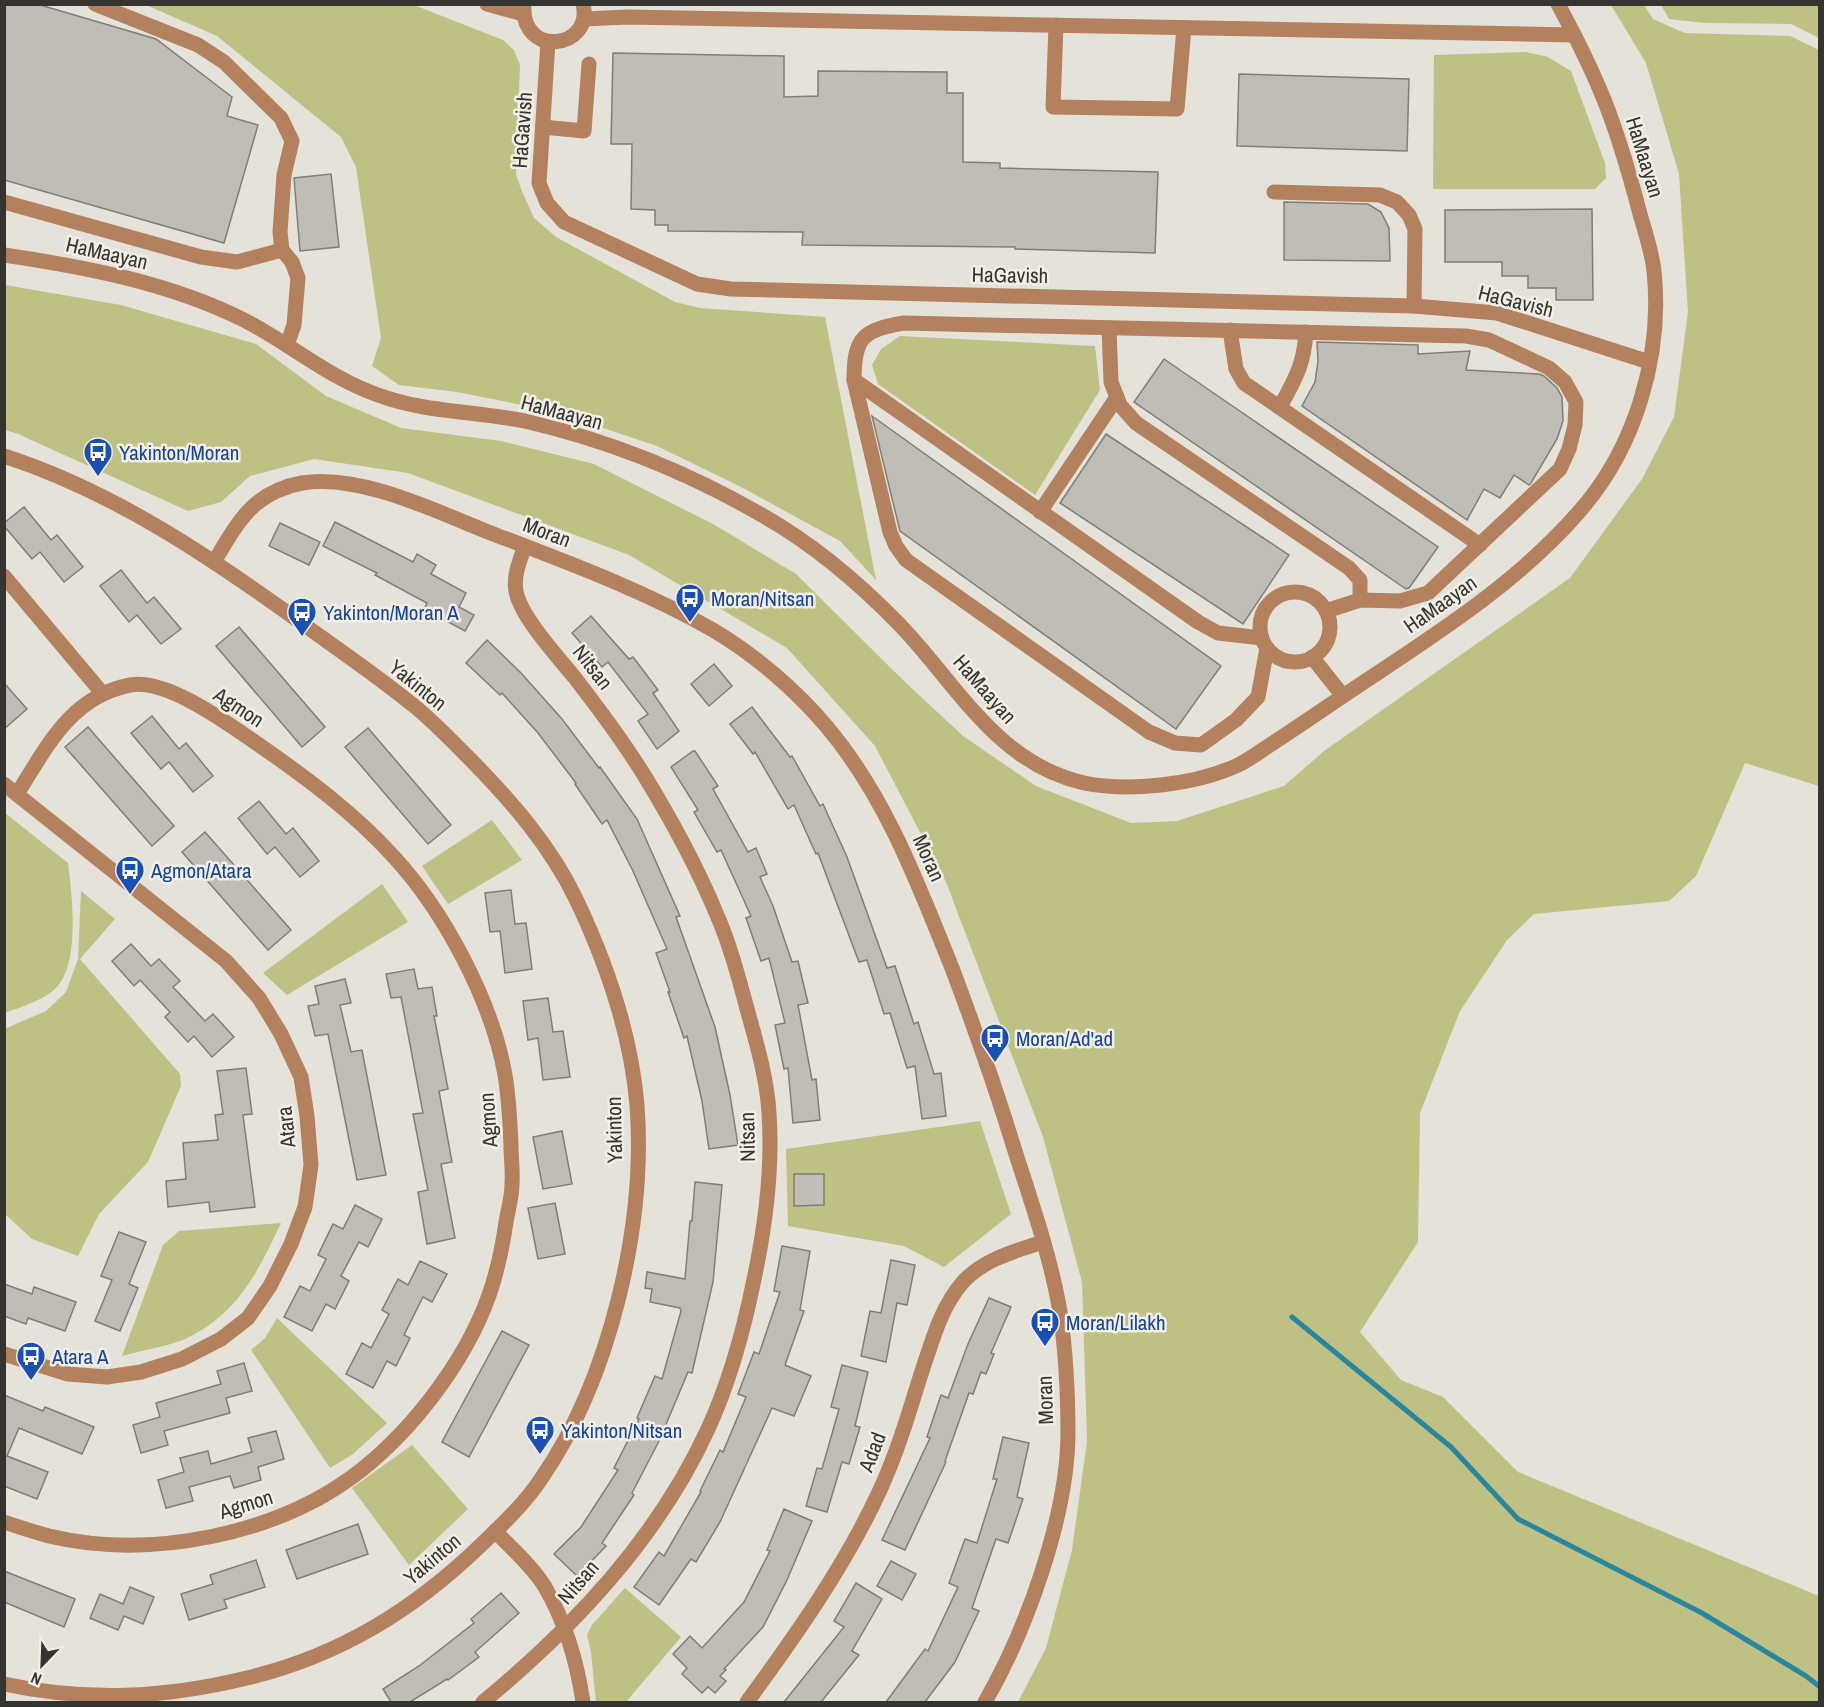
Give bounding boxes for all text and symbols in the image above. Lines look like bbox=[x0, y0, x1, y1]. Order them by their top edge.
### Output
street label: HaGavish bbox=[505, 91, 539, 169]
street label: HaMaayan bbox=[1619, 113, 1671, 201]
street label: HaMaayan bbox=[63, 230, 151, 276]
street label: HaGavish bbox=[971, 260, 1049, 290]
street label: HaGavish bbox=[1475, 278, 1557, 324]
street label: HaMaayan bbox=[518, 387, 606, 437]
bus stop icon: Yakinton/Moran bbox=[82, 436, 114, 478]
place label: Yakinton/Moran bbox=[119, 438, 239, 467]
street label: Moran bbox=[519, 510, 575, 554]
street label: HaMaayan bbox=[1398, 568, 1482, 640]
bus stop icon: Moran/Nitsan bbox=[674, 582, 706, 624]
place label: Moran/Nitsan bbox=[711, 584, 814, 613]
bus stop icon: Yakinton/Moran A bbox=[286, 596, 318, 638]
place label: Yakinton/Moran A bbox=[323, 598, 459, 627]
street label: Nitsan bbox=[566, 638, 620, 696]
street label: HaMaayan bbox=[947, 648, 1023, 730]
street label: Yakinton bbox=[383, 653, 453, 717]
street label: Agmon bbox=[207, 679, 270, 734]
street label: Moran bbox=[906, 830, 952, 886]
bus stop icon: Agmon/Atara bbox=[114, 854, 146, 896]
place label: Agmon/Atara bbox=[150, 856, 252, 885]
bus stop icon: Moran/Ad'ad bbox=[979, 1022, 1011, 1064]
place label: Moran/Ad'ad bbox=[1016, 1024, 1113, 1053]
street label: Agmon bbox=[472, 1092, 504, 1149]
street label: Yakinton bbox=[599, 1096, 629, 1164]
street label: Atara bbox=[269, 1105, 303, 1150]
street label: Nitsan bbox=[732, 1112, 762, 1162]
bus stop icon: Moran/Lilakh bbox=[1029, 1306, 1061, 1348]
place label: Moran/Lilakh bbox=[1066, 1308, 1166, 1337]
bus stop icon: Atara A bbox=[15, 1340, 47, 1382]
place label: Atara A bbox=[51, 1342, 109, 1371]
street label: Moran bbox=[1030, 1375, 1060, 1425]
bus stop icon: Yakinton/Nitsan bbox=[524, 1414, 556, 1456]
place label: Yakinton/Nitsan bbox=[561, 1416, 682, 1445]
street label: Adad bbox=[851, 1428, 893, 1477]
street label: Agmon bbox=[215, 1482, 276, 1526]
street label: Yakinton bbox=[397, 1526, 467, 1592]
street label: Nitsan bbox=[551, 1554, 605, 1610]
north arrow bbox=[12, 1635, 72, 1695]
text: N bbox=[27, 1667, 45, 1691]

